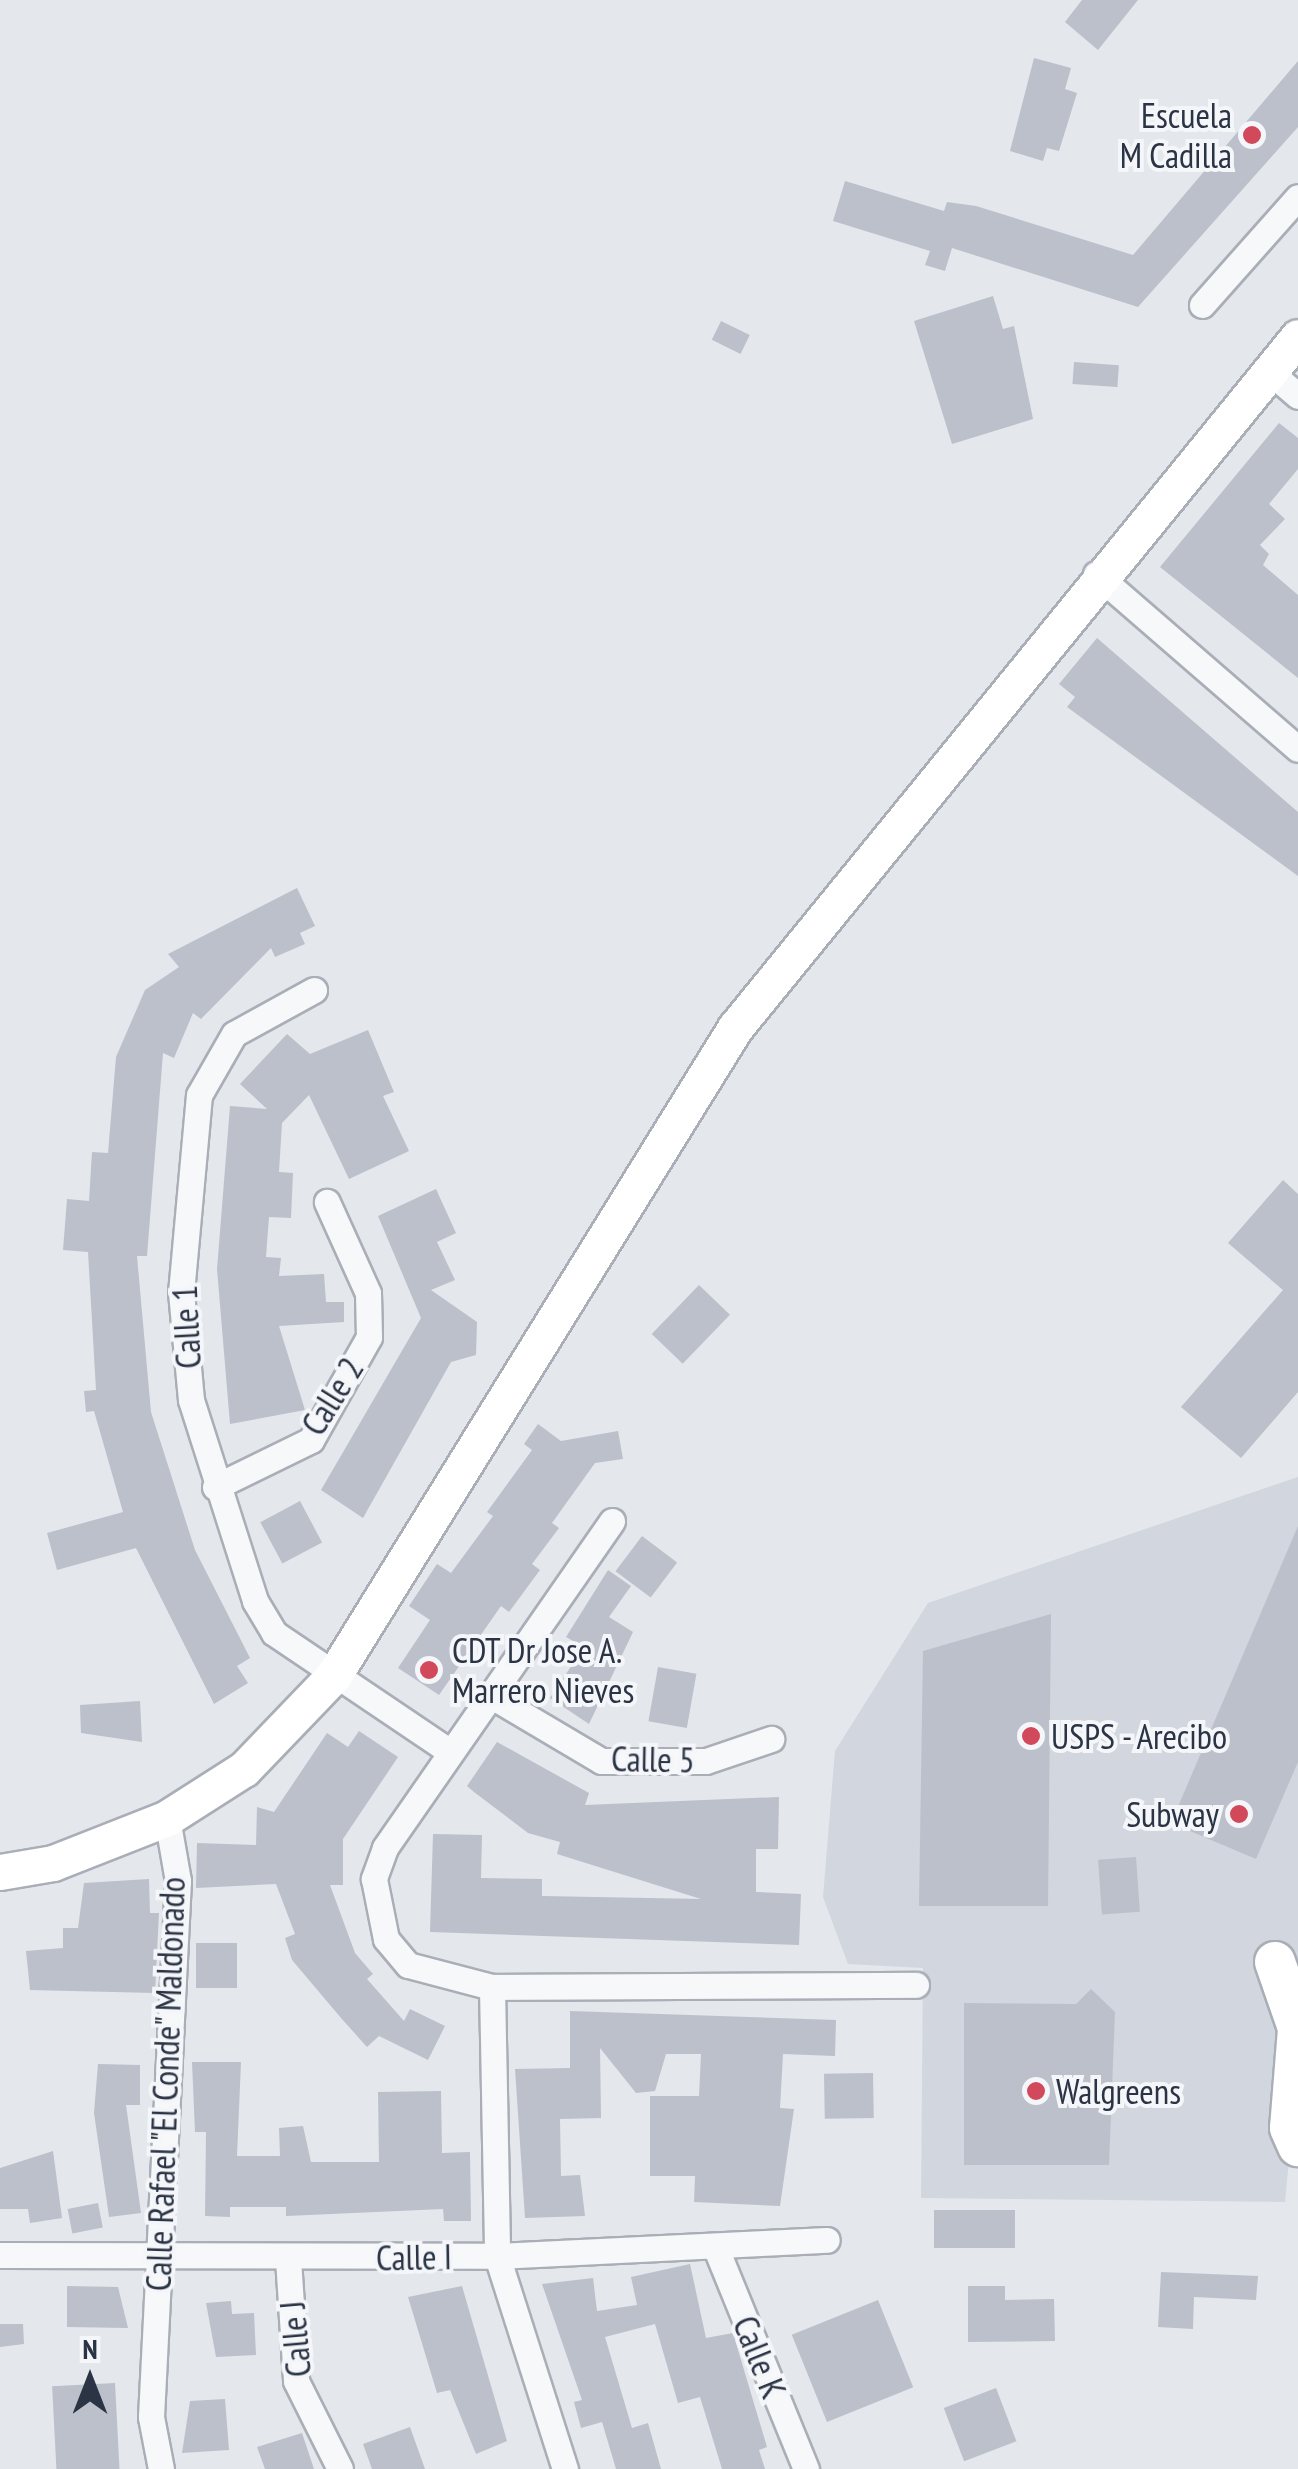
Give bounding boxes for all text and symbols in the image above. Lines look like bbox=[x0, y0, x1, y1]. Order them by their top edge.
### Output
place label: Escuela M Cadilla bbox=[1120, 94, 1232, 176]
marker: Escuela M Cadilla bbox=[1241, 124, 1263, 146]
street label: Calle 1 bbox=[163, 1284, 209, 1370]
street label: Calle 2 bbox=[292, 1349, 372, 1443]
place label: CDT Dr Jose A. Marrero Nieves bbox=[452, 1629, 634, 1711]
marker: CDT Dr Jose A. Marrero Nieves bbox=[416, 1657, 442, 1683]
place label: USPS - Arecibo bbox=[1051, 1715, 1231, 1757]
marker: USPS - Arecibo bbox=[1020, 1725, 1042, 1747]
street label: Calle 5 bbox=[611, 1737, 695, 1781]
place label: Subway bbox=[1126, 1793, 1219, 1835]
marker: Subway bbox=[1228, 1803, 1250, 1825]
street label: Calle Rafael "El Conde" Maldonado bbox=[137, 1874, 193, 2294]
place label: Walgreens bbox=[1056, 2070, 1181, 2112]
marker: Walgreens bbox=[1025, 2080, 1047, 2102]
street label: Calle I bbox=[376, 2235, 452, 2279]
street label: Calle J bbox=[271, 2299, 319, 2379]
street label: Calle K bbox=[725, 2310, 795, 2404]
north arrow bbox=[40, 2329, 140, 2429]
text: N bbox=[82, 2330, 98, 2367]

